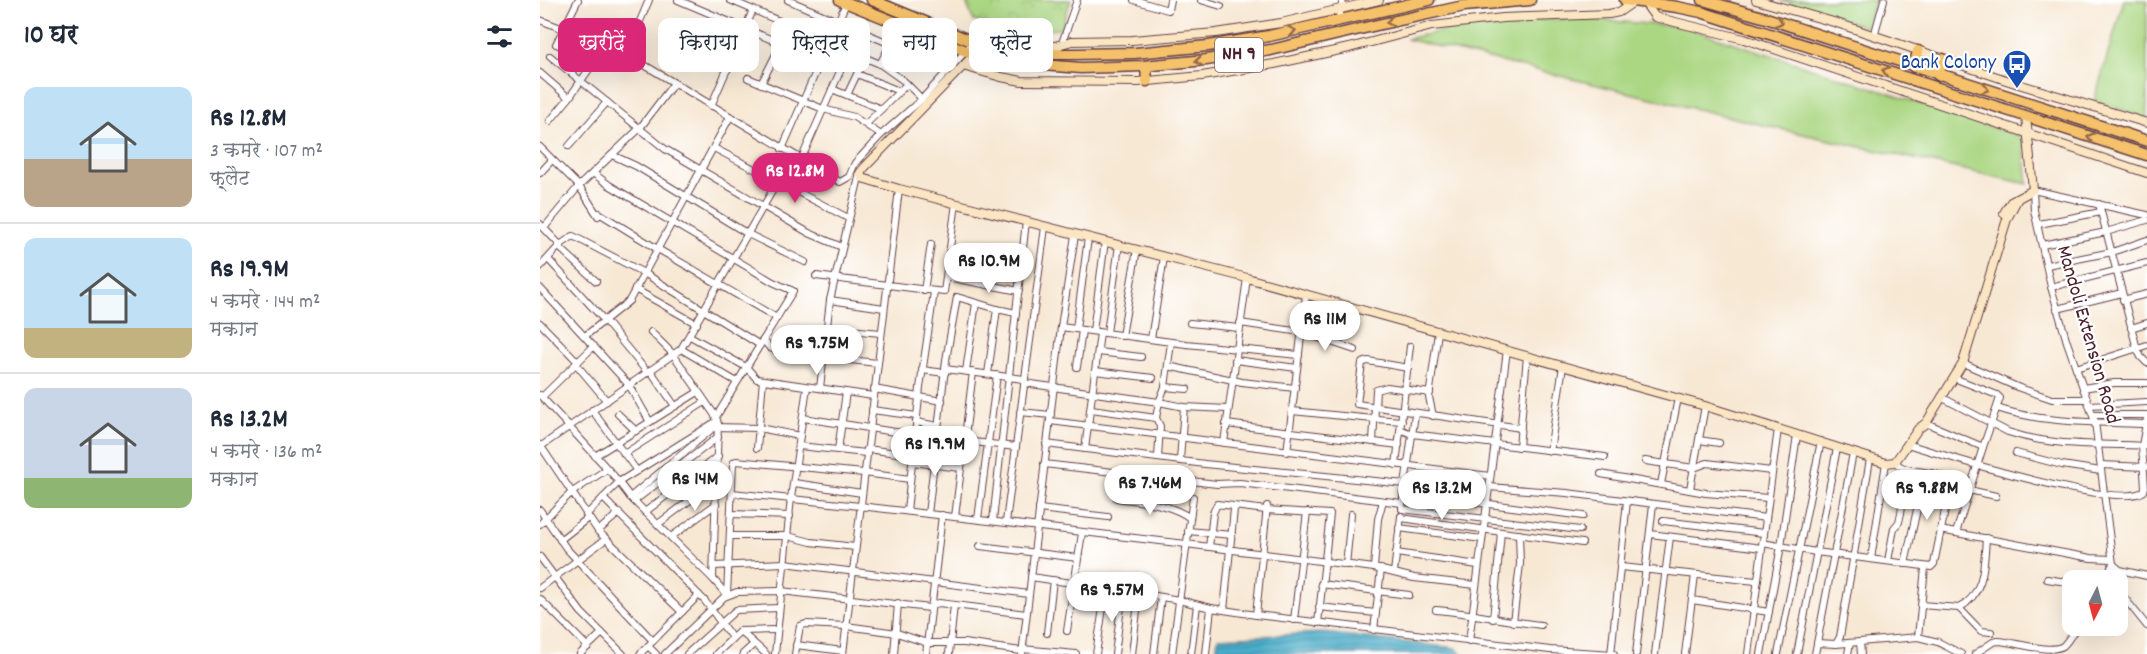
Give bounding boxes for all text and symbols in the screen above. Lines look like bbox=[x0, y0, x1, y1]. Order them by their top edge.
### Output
one-way arrow bbox=[1385, 15, 1395, 28]
one-way arrow bbox=[1773, 15, 1784, 28]
text: 10 घर bbox=[24, 18, 78, 55]
chip: खरीदें bbox=[558, 18, 646, 72]
chip: किराया bbox=[658, 18, 759, 72]
chip: फ़िल्टर bbox=[771, 18, 870, 72]
chip: नया bbox=[882, 18, 957, 72]
chip: फ़्लैट bbox=[969, 18, 1053, 72]
icon: filters bbox=[483, 20, 516, 53]
one-way arrow bbox=[1286, 26, 1296, 39]
road number: NH 9 bbox=[1215, 38, 1263, 72]
bus stop icon: Bank Colony bbox=[2001, 48, 2033, 90]
place label: Bank Colony bbox=[1901, 49, 1996, 79]
one-way arrow bbox=[1194, 54, 1203, 67]
one-way arrow bbox=[1881, 65, 1892, 78]
one-way arrow bbox=[1979, 82, 1990, 95]
text: Rs 12.8M bbox=[210, 101, 287, 138]
icon: home bbox=[72, 111, 144, 183]
one-way arrow bbox=[2086, 132, 2097, 144]
text: 3 कमरे · 107 m² bbox=[210, 138, 323, 166]
pin: Rs 12.8M bbox=[733, 153, 857, 204]
text: Rs 12.8M bbox=[766, 158, 824, 186]
text: फ़्लैट bbox=[210, 166, 250, 194]
street label: Mandoli Extension Road bbox=[2047, 242, 2127, 428]
pin: Rs 10.9M bbox=[927, 243, 1051, 294]
text: Rs 10.9M bbox=[958, 248, 1020, 276]
text: Rs 19.9M bbox=[210, 252, 289, 289]
icon: home bbox=[72, 262, 144, 334]
text: 4 कमरे · 144 m² bbox=[210, 289, 320, 317]
pin: Rs 11M bbox=[1276, 301, 1374, 352]
text: Rs 11M bbox=[1303, 306, 1347, 334]
text: मकान bbox=[210, 317, 258, 345]
pin: Rs 9.75M bbox=[755, 325, 879, 376]
text: Rs 9.75M bbox=[785, 330, 849, 358]
text: Rs 13.2M bbox=[210, 402, 288, 439]
icon: home bbox=[72, 412, 144, 484]
pin: Rs 19.9M bbox=[873, 426, 997, 477]
text: Rs 19.9M bbox=[905, 431, 965, 459]
text: 4 कमरे · 136 m² bbox=[210, 439, 322, 467]
pin: Rs 14M bbox=[646, 461, 744, 512]
pin: Rs 7.46M bbox=[1088, 465, 1212, 516]
text: Rs 14M bbox=[671, 466, 719, 494]
text: मकान bbox=[210, 467, 258, 495]
text: Rs 7.46M bbox=[1118, 470, 1182, 498]
pin: Rs 13.2M bbox=[1380, 470, 1504, 521]
pin: Rs 9.88M bbox=[1865, 470, 1989, 521]
text: Rs 13.2M bbox=[1412, 475, 1472, 503]
text: Rs 9.88M bbox=[1896, 475, 1958, 503]
north arrow bbox=[2062, 570, 2128, 636]
map controls bbox=[2062, 570, 2128, 636]
pin: Rs 9.57M bbox=[1050, 572, 1174, 623]
text: Rs 9.57M bbox=[1080, 577, 1144, 605]

